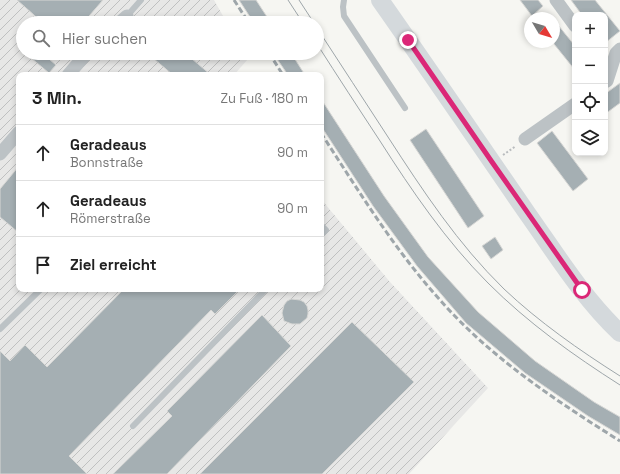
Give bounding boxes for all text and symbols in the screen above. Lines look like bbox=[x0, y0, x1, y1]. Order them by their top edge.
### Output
north arrow bbox=[524, 12, 560, 48]
map controls bbox=[572, 12, 608, 156]
button: + bbox=[572, 12, 608, 48]
search box bbox=[16, 16, 324, 60]
icon: search bbox=[30, 27, 52, 49]
text: Hier suchen bbox=[62, 29, 147, 48]
route end bbox=[399, 31, 417, 49]
button: − bbox=[572, 48, 608, 84]
button: locate bbox=[572, 84, 608, 120]
text: 3 Min. bbox=[32, 87, 82, 109]
text: Zu Fuß · 180 m bbox=[221, 90, 308, 107]
button: layers bbox=[572, 120, 608, 156]
text: Geradeaus bbox=[70, 135, 147, 154]
icon: ahead bbox=[32, 142, 54, 164]
text: 90 m bbox=[277, 144, 308, 161]
text: Bonnstraße bbox=[70, 154, 143, 171]
text: Geradeaus bbox=[70, 191, 147, 210]
icon: ahead bbox=[32, 198, 54, 220]
text: 90 m bbox=[277, 200, 308, 217]
text: Römerstraße bbox=[70, 210, 151, 227]
icon: arrive bbox=[32, 254, 54, 276]
text: Ziel erreicht bbox=[70, 255, 157, 274]
route start bbox=[573, 281, 591, 299]

